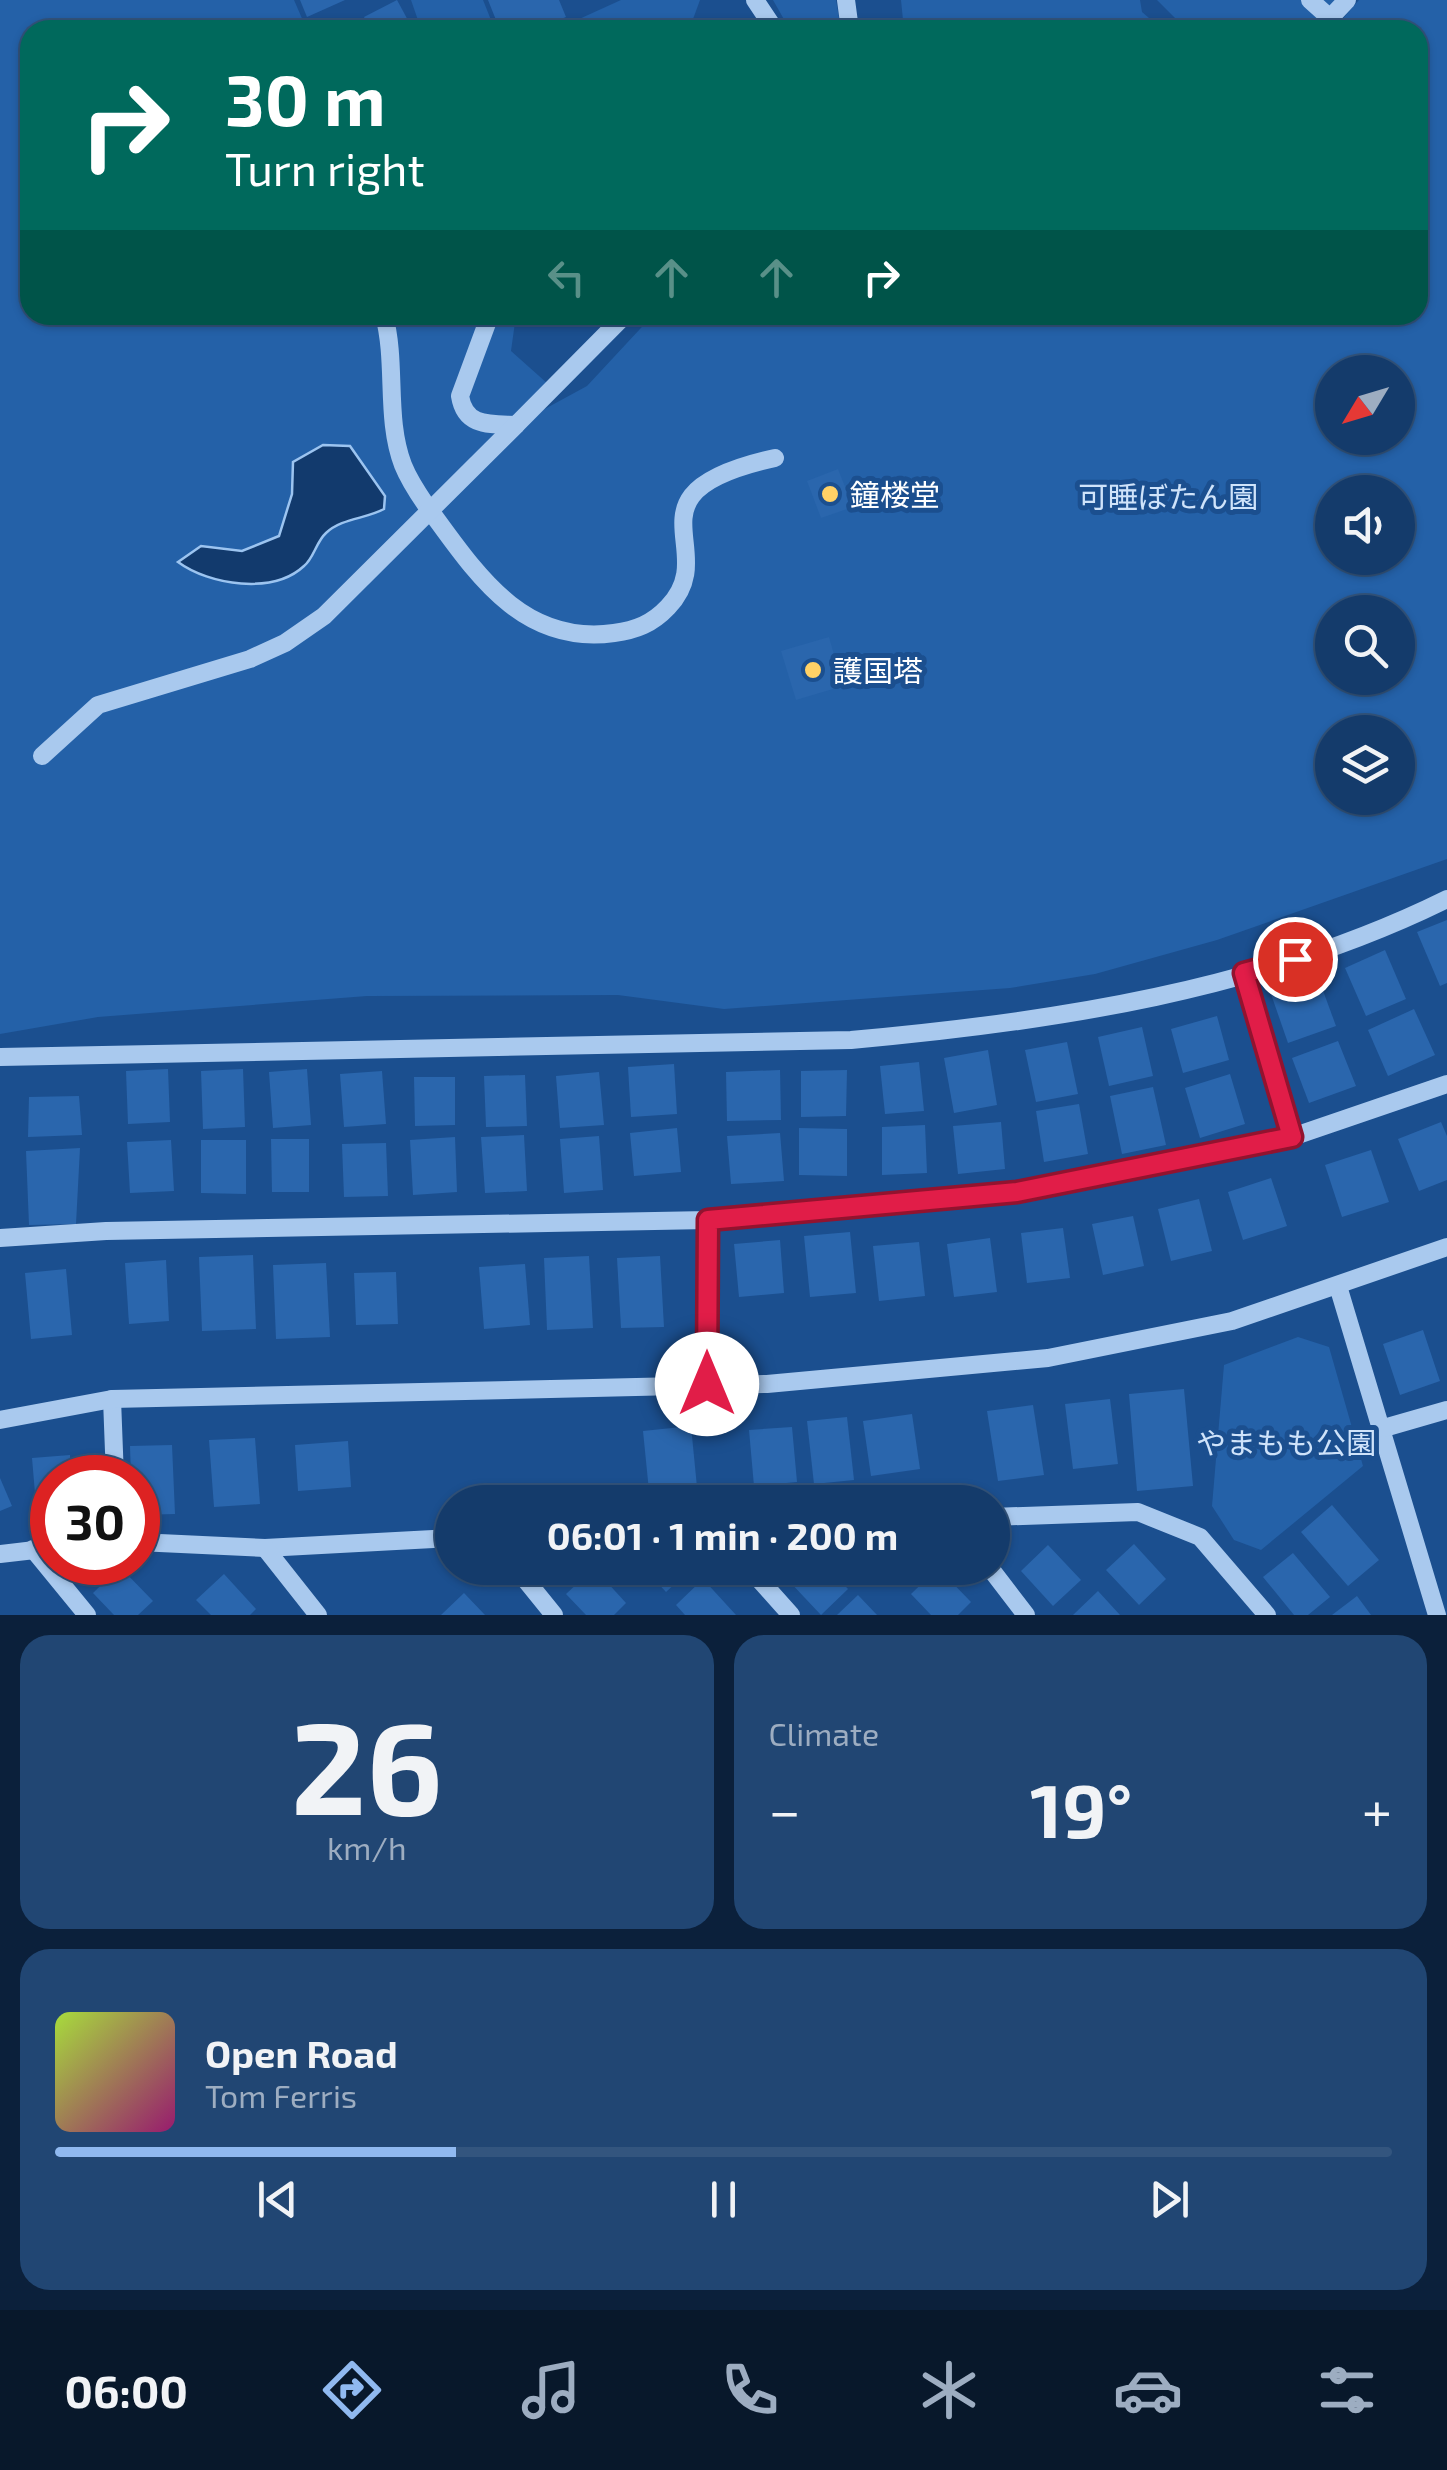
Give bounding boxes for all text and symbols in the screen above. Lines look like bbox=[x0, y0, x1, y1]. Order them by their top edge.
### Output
text: 30 m bbox=[225, 56, 386, 140]
icon: right bbox=[60, 60, 190, 190]
text: Turn right bbox=[225, 141, 425, 195]
icon: left bbox=[539, 250, 594, 305]
icon: ahead bbox=[644, 250, 699, 305]
icon: ahead bbox=[749, 250, 804, 305]
icon: right bbox=[854, 250, 909, 305]
north arrow bbox=[1315, 355, 1415, 455]
map controls bbox=[1315, 355, 1415, 815]
button: sound bbox=[1315, 475, 1415, 575]
place label: 鐘楼堂 bbox=[850, 476, 940, 512]
park label: 可睡ぼたん園 bbox=[1078, 478, 1258, 514]
marker: 鐘楼堂 bbox=[819, 483, 841, 505]
button: search bbox=[1315, 595, 1415, 695]
place label: 護国塔 bbox=[833, 652, 923, 688]
marker: 護国塔 bbox=[802, 659, 824, 681]
button: layers bbox=[1315, 715, 1415, 815]
pin bbox=[1253, 917, 1338, 1002]
icon: arrive bbox=[1268, 932, 1323, 987]
position arrow bbox=[655, 1332, 759, 1436]
park label: やまもも公園 bbox=[1196, 1424, 1376, 1460]
speed limit sign: 30 bbox=[30, 1455, 160, 1585]
text: 06:01 · 1 min · 200 m bbox=[547, 1512, 898, 1558]
text: 26 bbox=[291, 1685, 443, 1841]
text: Climate bbox=[769, 1714, 879, 1752]
text: 19° bbox=[1030, 1763, 1132, 1853]
text: − bbox=[769, 1776, 801, 1842]
text: + bbox=[1362, 1776, 1392, 1842]
text: km/h bbox=[327, 1828, 406, 1866]
text: Open Road bbox=[205, 2030, 398, 2076]
text: Tom Ferris bbox=[205, 2076, 357, 2114]
icon: previous bbox=[250, 2172, 305, 2227]
icon: pause bbox=[696, 2172, 751, 2227]
icon: next bbox=[1142, 2172, 1197, 2227]
icon: directions bbox=[317, 2355, 387, 2425]
icon: music bbox=[516, 2355, 586, 2425]
icon: phone bbox=[715, 2355, 785, 2425]
icon: climate bbox=[914, 2355, 984, 2425]
icon: car bbox=[1113, 2355, 1183, 2425]
icon: filters bbox=[1312, 2355, 1382, 2425]
text: 06:00 bbox=[65, 2363, 188, 2417]

